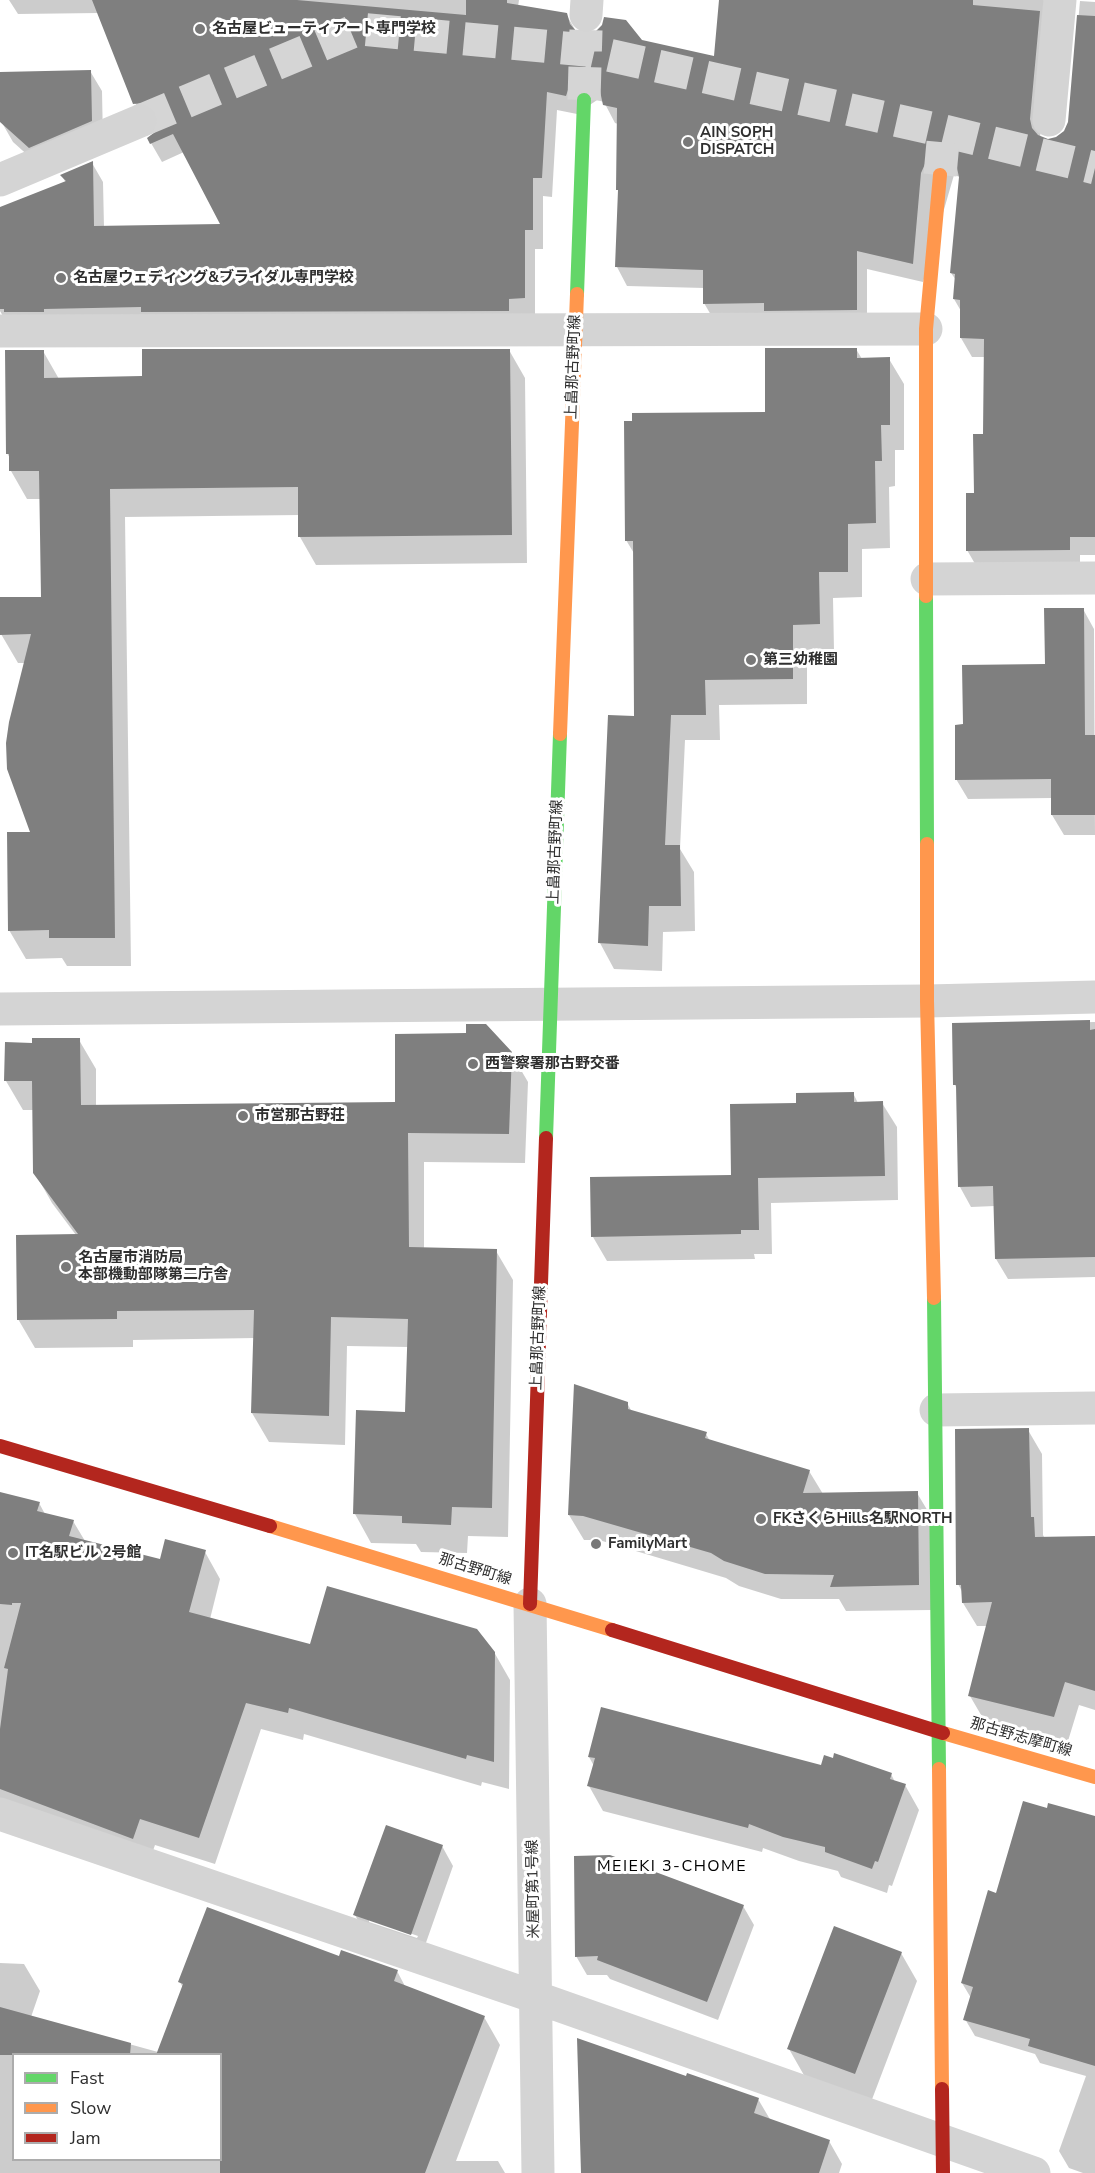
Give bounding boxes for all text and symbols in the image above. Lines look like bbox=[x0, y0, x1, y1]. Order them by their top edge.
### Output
place label: 名古屋ビューティアート専門学校 bbox=[212, 20, 436, 38]
marker: 名古屋ビューティアート専門学校 bbox=[193, 22, 207, 36]
place label: AIN SOPH DISPATCH bbox=[700, 124, 774, 159]
marker: AIN SOPH DISPATCH bbox=[681, 135, 695, 149]
place label: 名古屋ウェディング&ブライダル専門学校 bbox=[73, 269, 354, 287]
marker: 名古屋ウェディング&ブライダル専門学校 bbox=[54, 271, 68, 285]
street label: 上畠那古野町線 bbox=[563, 314, 585, 420]
place label: 第三幼稚園 bbox=[763, 651, 838, 669]
marker: 第三幼稚園 bbox=[744, 653, 758, 667]
street label: 上畠那古野町線 bbox=[545, 799, 567, 905]
place label: 西警察署那古野交番 bbox=[485, 1055, 620, 1073]
marker: 西警察署那古野交番 bbox=[466, 1057, 480, 1071]
place label: 市営那古野荘 bbox=[255, 1107, 345, 1125]
marker: 市営那古野荘 bbox=[236, 1109, 250, 1123]
place label: 名古屋市消防局 本部機動部隊第二庁舎 bbox=[78, 1249, 228, 1284]
marker: 名古屋市消防局 本部機動部隊第二庁舎 bbox=[59, 1260, 73, 1274]
street label: 上畠那古野町線 bbox=[528, 1285, 550, 1391]
place label: FKさくらHills名駅NORTH bbox=[773, 1510, 953, 1528]
marker: FKさくらHills名駅NORTH bbox=[754, 1512, 768, 1526]
place label: FamilyMart bbox=[608, 1535, 687, 1553]
marker: FamilyMart bbox=[589, 1537, 603, 1551]
place label: IT名駅ビル 2号館 bbox=[25, 1544, 142, 1562]
marker: IT名駅ビル 2号館 bbox=[6, 1546, 20, 1560]
street label: 那古野町線 bbox=[437, 1550, 513, 1590]
street label: 那古野志摩町線 bbox=[968, 1715, 1074, 1761]
street label: 米屋町第1号線 bbox=[524, 1839, 544, 1939]
district label: MEIEKI 3-CHOME bbox=[597, 1857, 747, 1877]
legend bbox=[12, 2053, 222, 2161]
text: Fast bbox=[70, 2066, 104, 2090]
text: Slow bbox=[70, 2096, 111, 2120]
text: Jam bbox=[70, 2126, 101, 2150]

